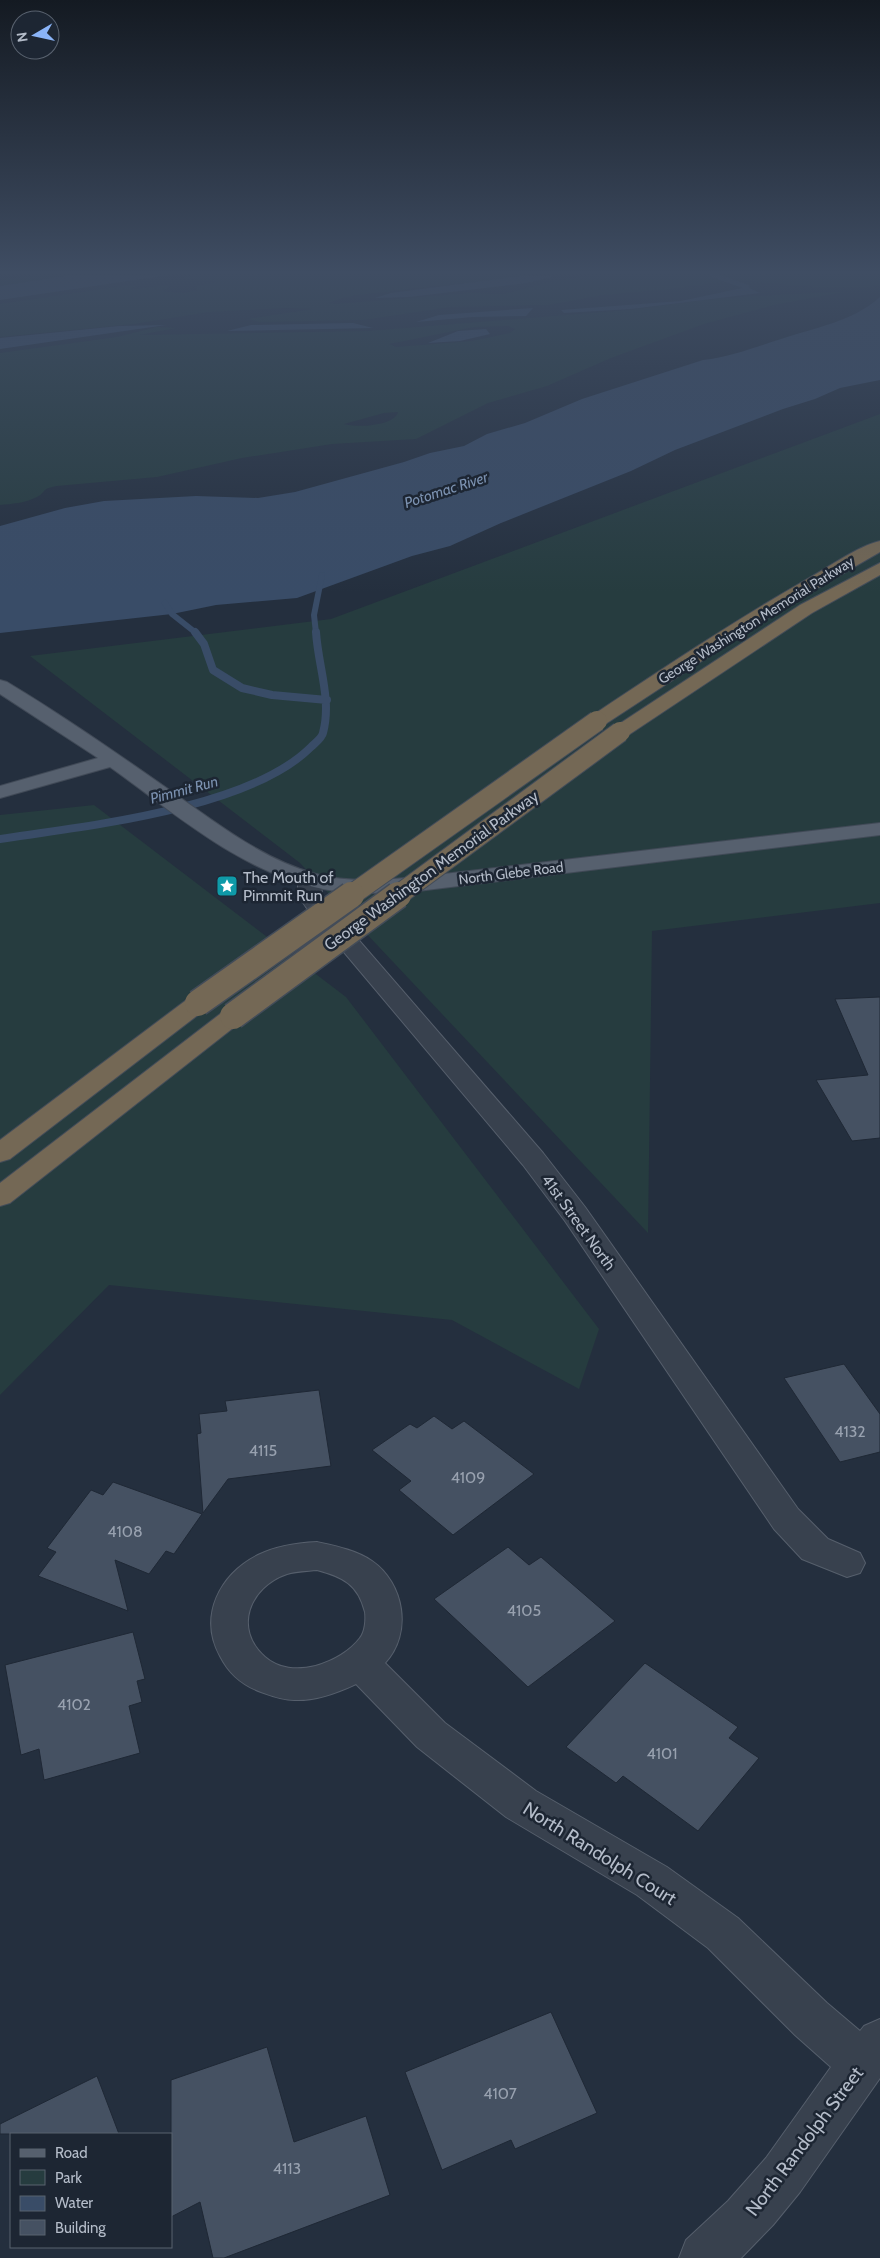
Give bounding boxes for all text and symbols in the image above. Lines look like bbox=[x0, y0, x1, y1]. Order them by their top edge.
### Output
north arrow bbox=[10, 10, 60, 60]
text: N bbox=[12, 31, 32, 43]
water label: Potomac River bbox=[402, 468, 491, 512]
street label: George Washington Memorial Parkway bbox=[655, 552, 857, 688]
water label: Pimmit Run bbox=[148, 772, 220, 808]
street label: George Washington Memorial Parkway bbox=[321, 786, 542, 954]
street label: North Glebe Road bbox=[458, 858, 564, 888]
place label: The Mouth of Pimmit Run bbox=[243, 868, 334, 905]
place icon: The Mouth of Pimmit Run bbox=[215, 874, 239, 898]
street label: 41st Street North bbox=[537, 1171, 620, 1274]
house number: 4132 bbox=[834, 1422, 866, 1441]
house number: 4115 bbox=[249, 1441, 277, 1460]
house number: 4109 bbox=[451, 1468, 485, 1487]
house number: 4108 bbox=[107, 1522, 143, 1541]
house number: 4105 bbox=[507, 1601, 541, 1620]
house number: 4102 bbox=[57, 1695, 91, 1714]
house number: 4101 bbox=[647, 1744, 677, 1763]
street label: North Randolph Court bbox=[519, 1797, 681, 1910]
street label: North Randolph Street bbox=[741, 2062, 868, 2221]
house number: 4107 bbox=[483, 2084, 517, 2103]
legend bbox=[10, 2133, 172, 2248]
text: Road bbox=[55, 2144, 88, 2162]
house number: 4113 bbox=[273, 2159, 301, 2178]
text: Park bbox=[55, 2169, 82, 2187]
text: Water bbox=[55, 2194, 93, 2212]
text: Building bbox=[55, 2219, 106, 2237]

